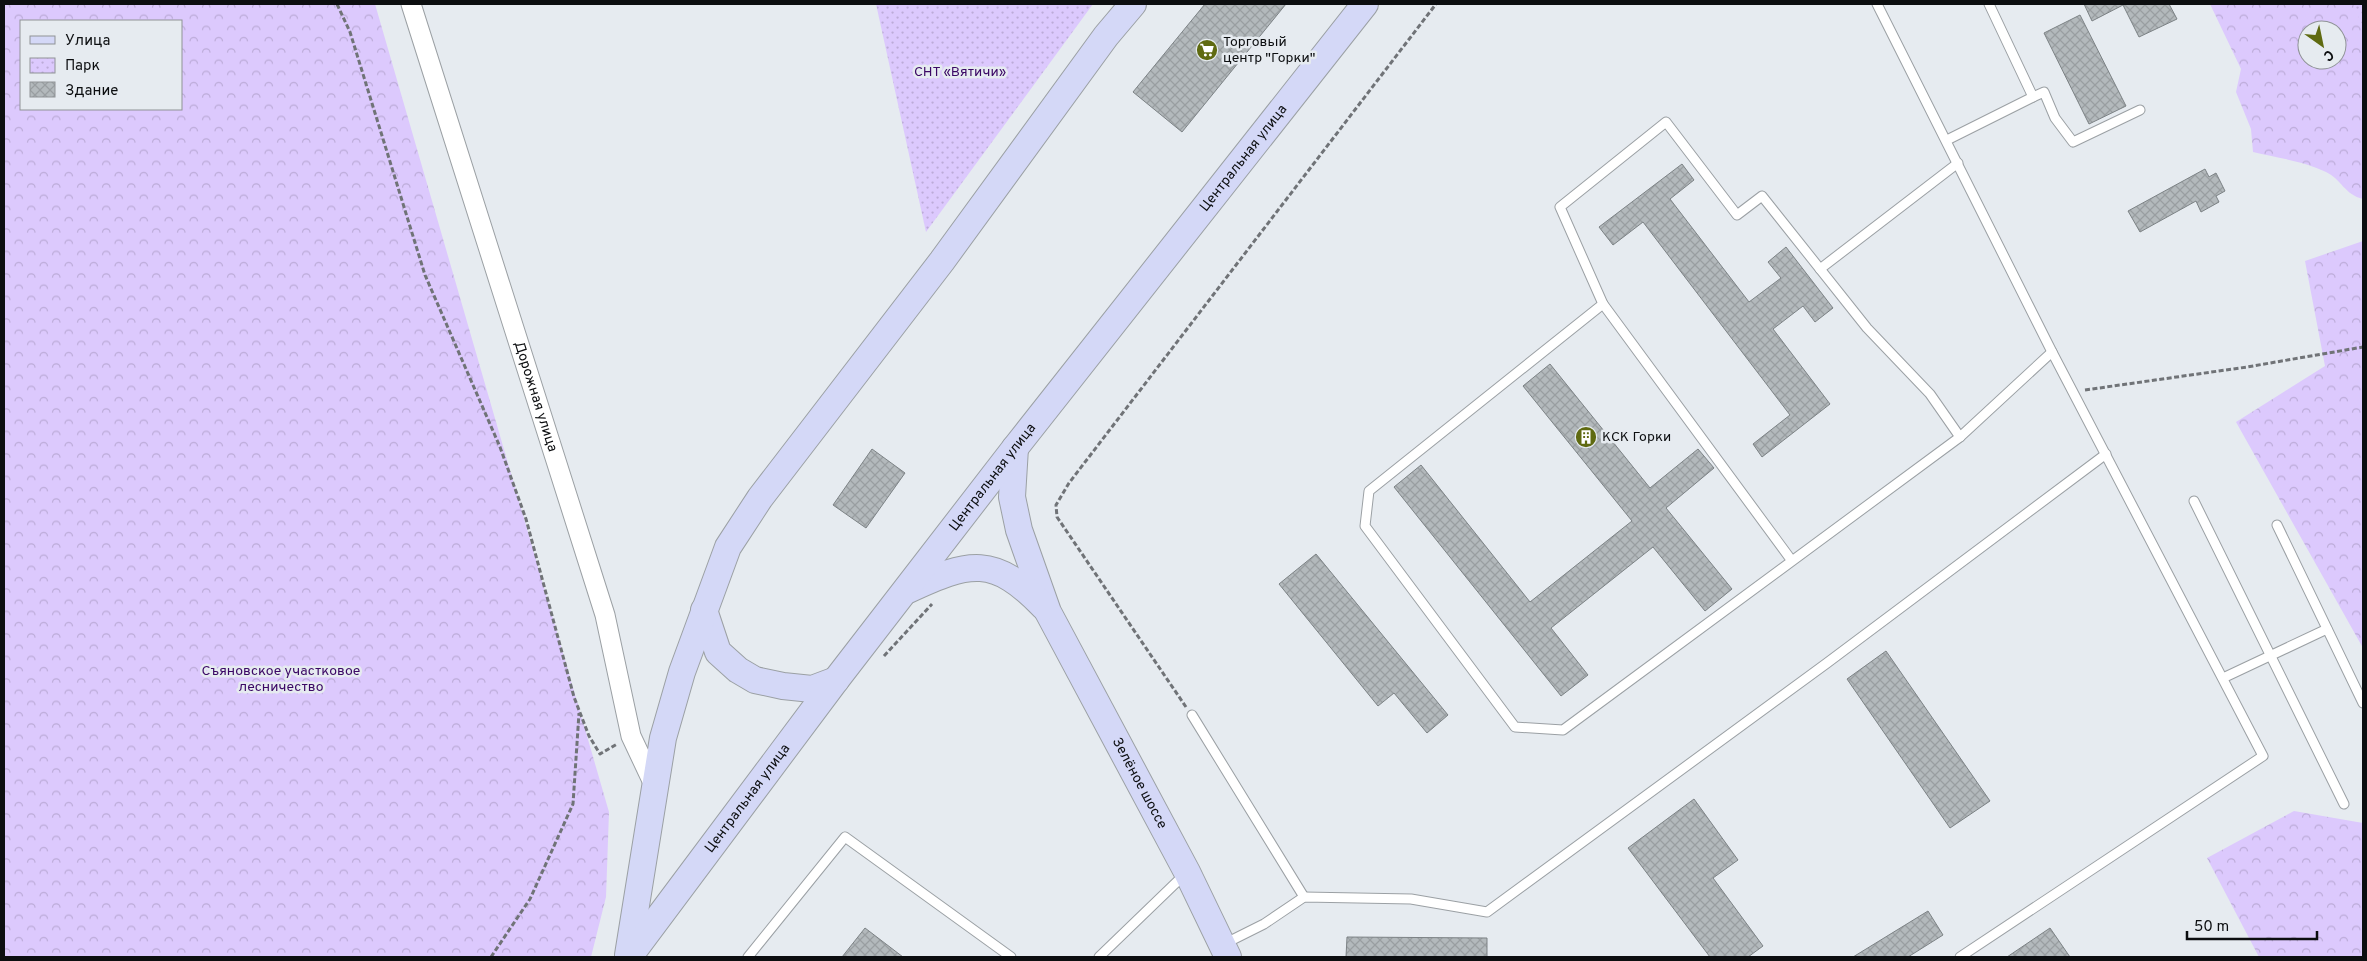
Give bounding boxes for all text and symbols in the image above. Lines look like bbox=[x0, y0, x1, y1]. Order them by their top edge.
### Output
legend bbox=[20, 20, 182, 110]
north arrow bbox=[2297, 20, 2347, 70]
text: Улица bbox=[65, 32, 110, 51]
place label: Торговый центр "Горки" bbox=[1223, 34, 1316, 67]
supermarket icon: Торговый центр "Горки" bbox=[1195, 38, 1219, 62]
text: С bbox=[2320, 45, 2337, 64]
text: Парк bbox=[65, 57, 100, 76]
park label: СНТ «Вятичи» bbox=[914, 64, 1006, 81]
text: Здание bbox=[65, 82, 118, 101]
street label: Центральная улица bbox=[1196, 101, 1291, 215]
street label: Дорожная улица bbox=[510, 339, 561, 454]
street label: Центральная улица bbox=[946, 420, 1040, 534]
building icon: КСК Горки bbox=[1574, 425, 1598, 449]
place label: КСК Горки bbox=[1602, 429, 1671, 446]
park label: Съяновское участковое лесничество bbox=[202, 663, 360, 696]
street label: Зелёное шоссе bbox=[1108, 735, 1171, 832]
street label: Центральная улица bbox=[701, 741, 794, 856]
scale bar bbox=[2187, 908, 2317, 940]
text: 50 m bbox=[2194, 918, 2229, 937]

